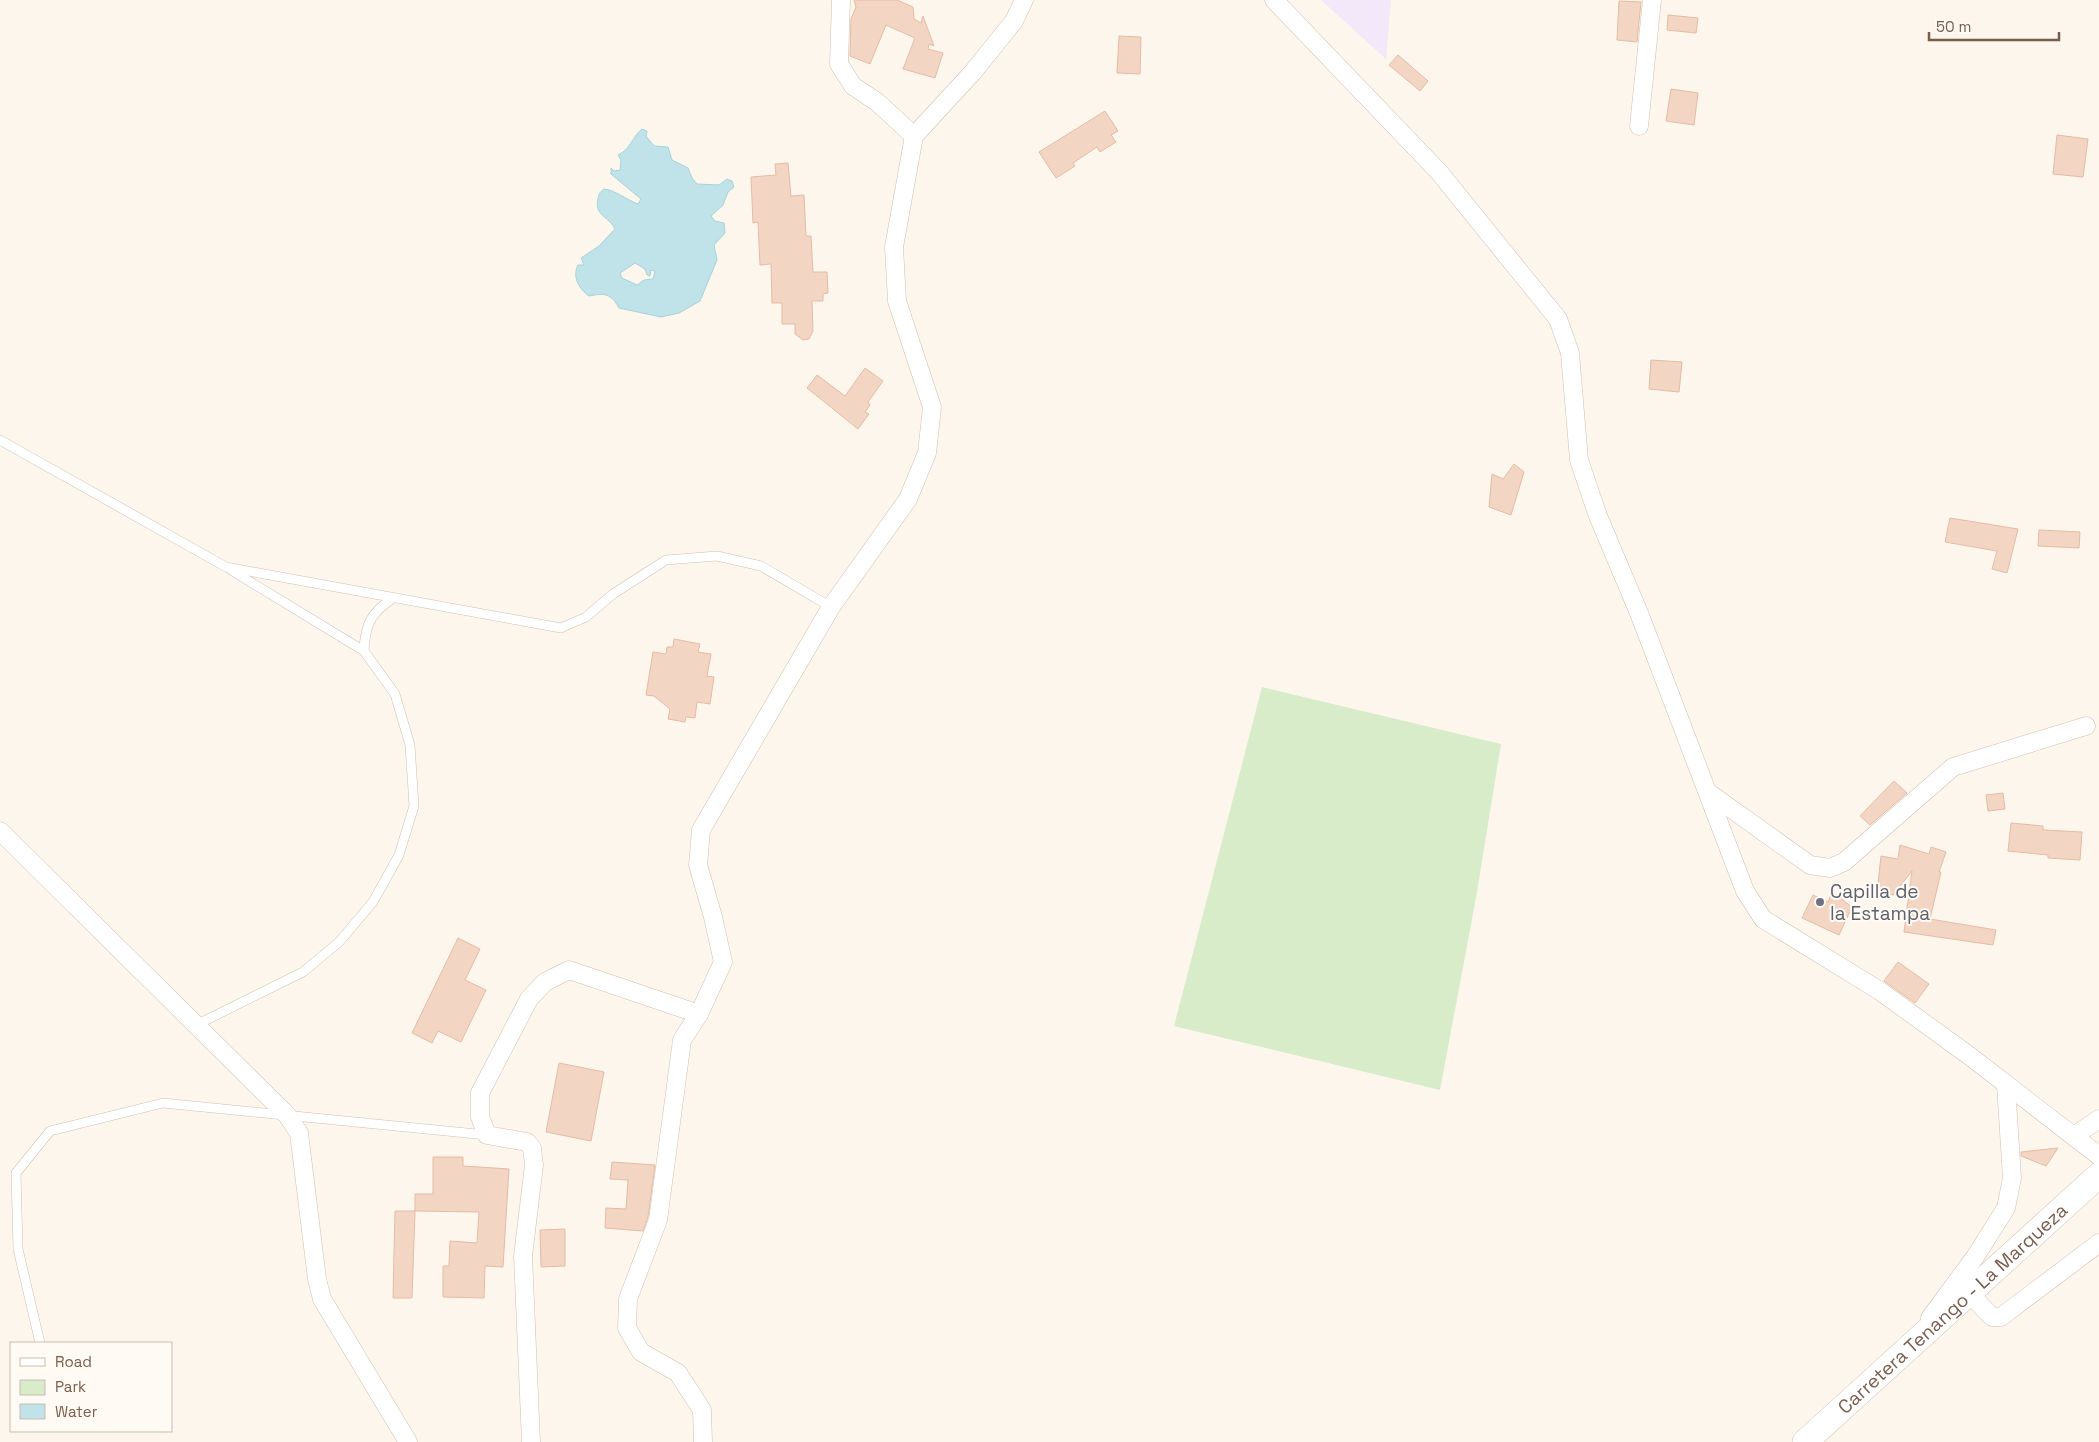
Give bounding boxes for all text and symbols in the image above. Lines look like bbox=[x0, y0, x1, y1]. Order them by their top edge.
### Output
scale bar bbox=[1929, 10, 2059, 42]
text: 50 m bbox=[1936, 17, 1971, 36]
place label: Capilla de la Estampa bbox=[1830, 879, 1930, 926]
marker: Capilla de la Estampa bbox=[1814, 896, 1826, 908]
street label: Carretera Tenango - La Marqueza bbox=[1832, 1197, 2073, 1419]
legend bbox=[10, 1342, 172, 1432]
text: Road bbox=[55, 1352, 92, 1371]
text: Park bbox=[55, 1377, 86, 1396]
text: Water bbox=[55, 1402, 98, 1421]

